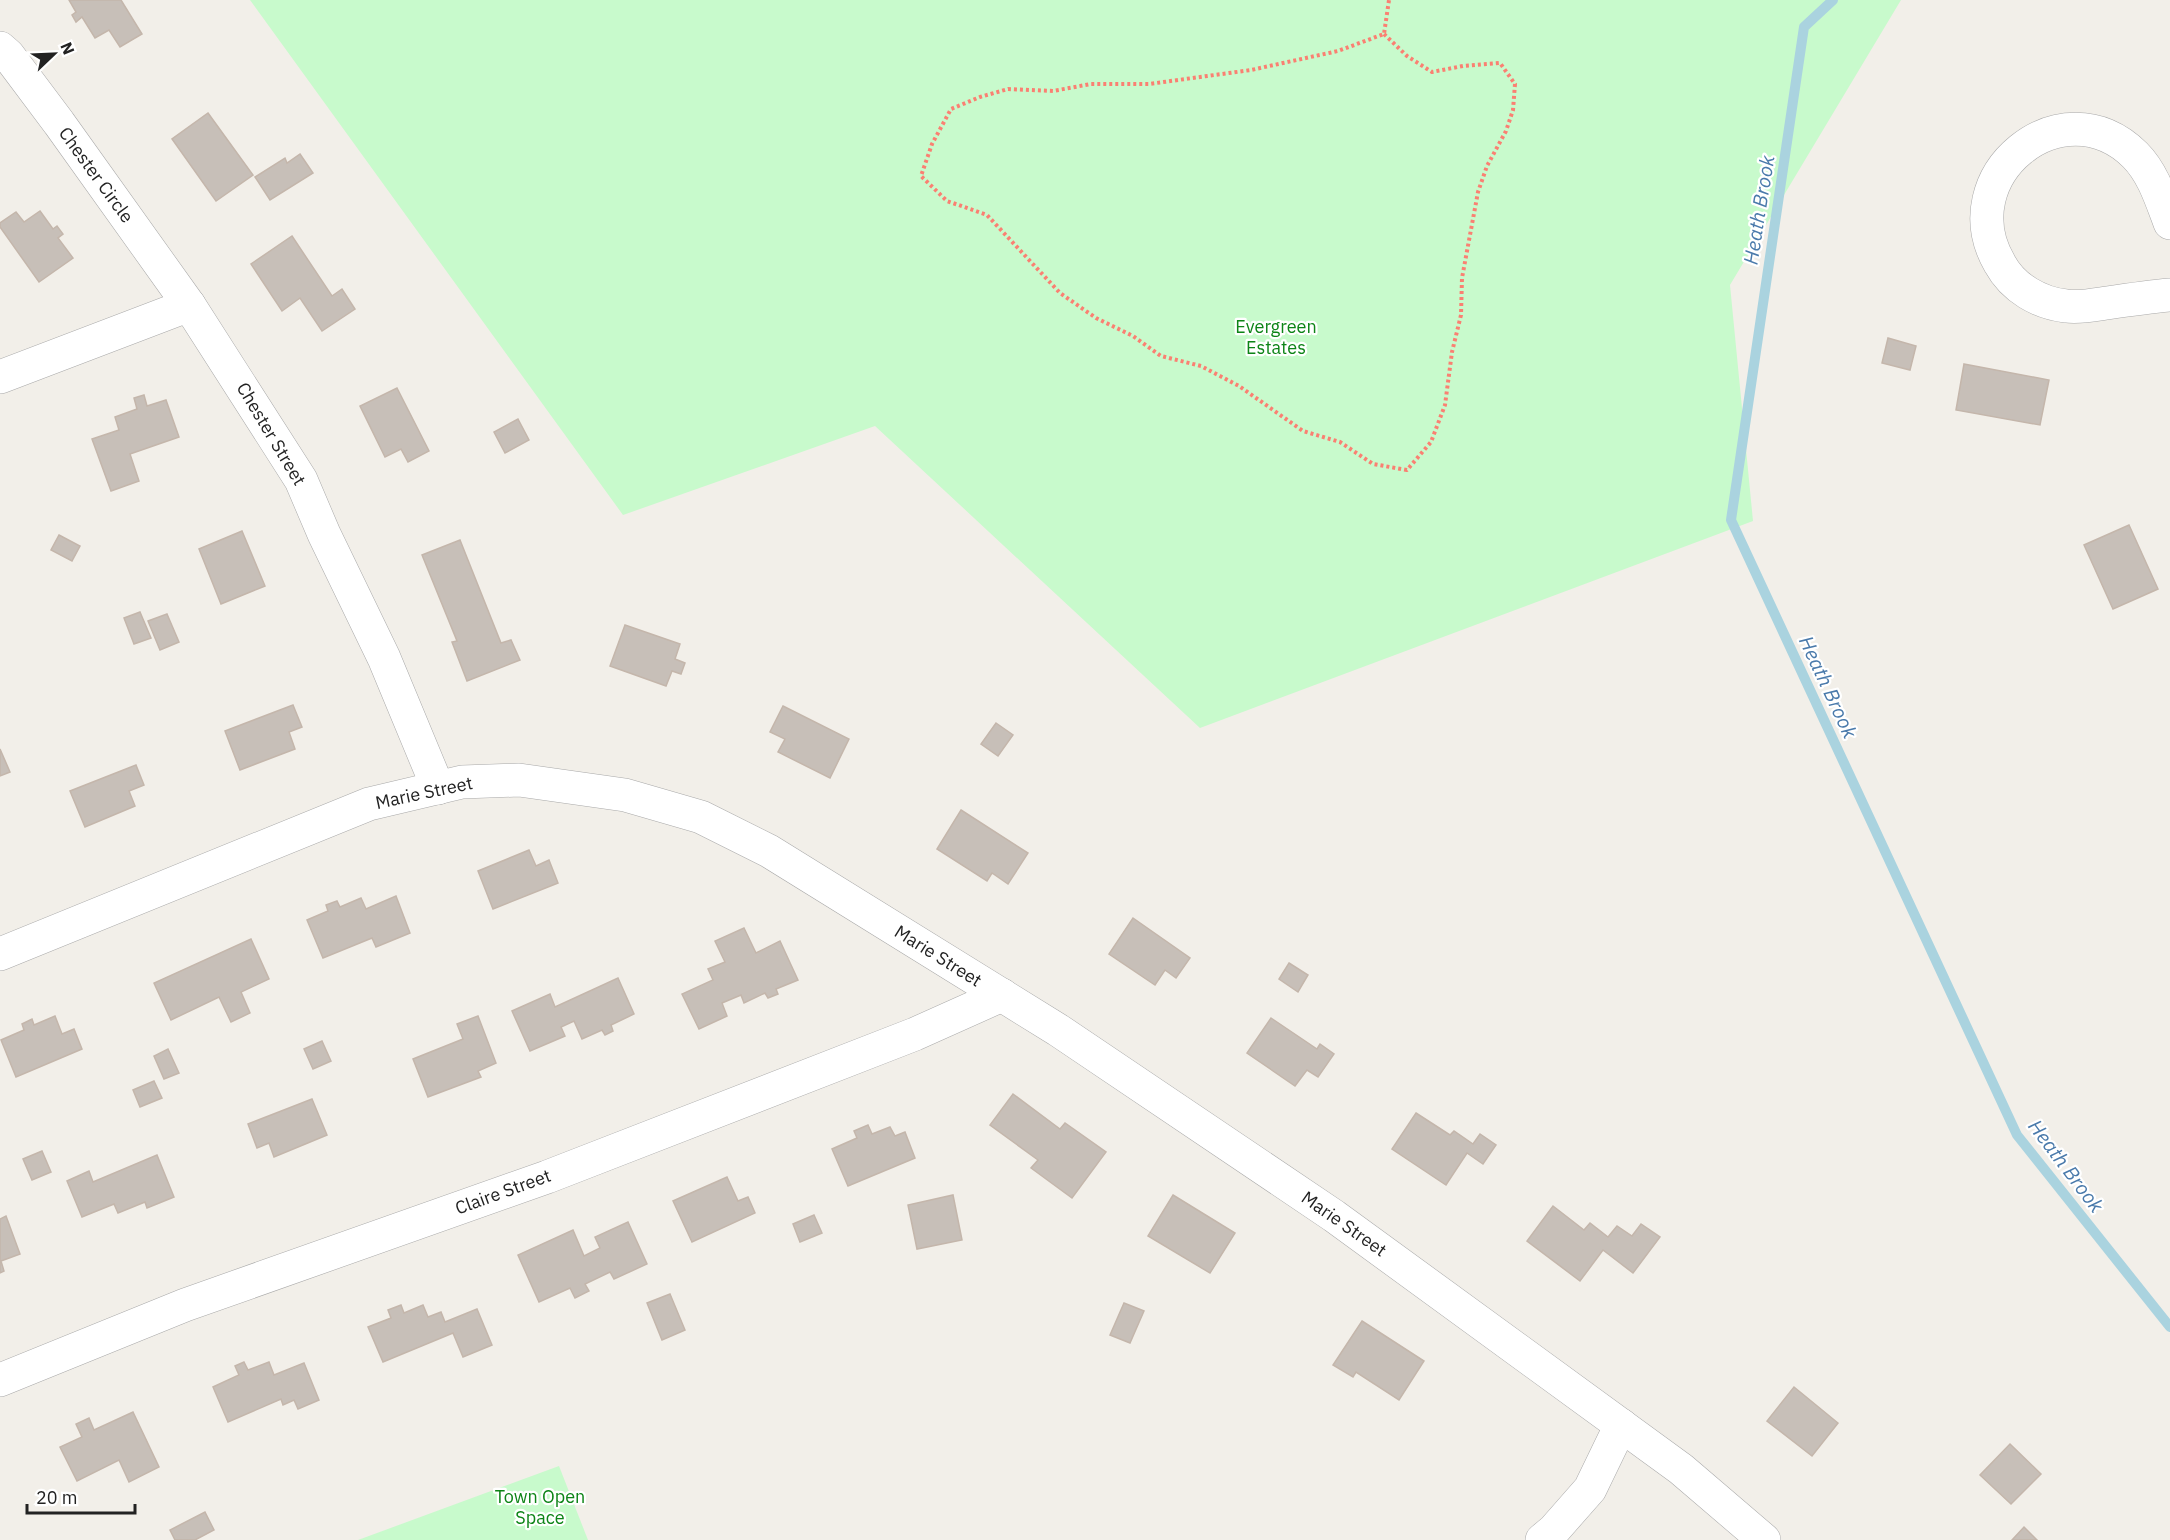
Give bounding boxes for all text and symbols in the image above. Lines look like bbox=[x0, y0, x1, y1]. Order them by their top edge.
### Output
north arrow bbox=[24, 24, 84, 84]
text: N bbox=[56, 39, 79, 57]
street label: Chester Circle bbox=[54, 122, 139, 227]
water label: Heath Brook bbox=[1737, 153, 1781, 266]
park label: Evergreen Estates bbox=[1235, 315, 1317, 359]
street label: Chester Street bbox=[232, 378, 311, 490]
water label: Heath Brook bbox=[1793, 631, 1864, 743]
street label: Marie Street bbox=[373, 771, 475, 814]
street label: Marie Street bbox=[890, 920, 986, 992]
water label: Heath Brook bbox=[2022, 1114, 2111, 1218]
street label: Claire Street bbox=[452, 1164, 554, 1219]
street label: Marie Street bbox=[1297, 1186, 1391, 1261]
scale bar bbox=[27, 1477, 135, 1515]
park label: Town Open Space bbox=[495, 1485, 585, 1529]
text: 20 m bbox=[36, 1486, 78, 1509]

